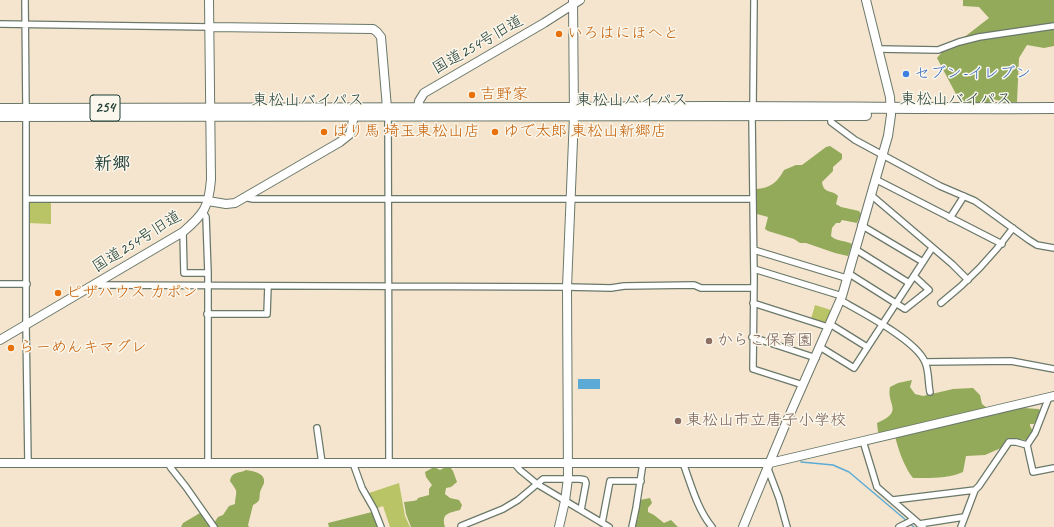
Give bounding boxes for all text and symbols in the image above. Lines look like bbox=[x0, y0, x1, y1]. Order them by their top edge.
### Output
street label: 国道254号旧道 bbox=[429, 11, 527, 79]
place label: いろはにほへと bbox=[567, 24, 679, 44]
marker: いろはにほへと bbox=[554, 29, 564, 39]
place label: セブン-イレブン bbox=[914, 64, 1031, 84]
marker: セブン-イレブン bbox=[901, 69, 911, 79]
place label: 吉野家 bbox=[480, 85, 528, 105]
marker: 吉野家 bbox=[467, 90, 477, 100]
street label: 東松山バイパス bbox=[900, 90, 1012, 110]
street label: 東松山バイパス bbox=[252, 91, 364, 111]
street label: 東松山バイパス bbox=[576, 91, 688, 111]
road number: 254 bbox=[90, 95, 120, 121]
place label: ばり馬 埼玉東松山店 bbox=[332, 122, 480, 142]
place label: ゆで太郎 東松山新郷店 bbox=[503, 122, 667, 142]
marker: ばり馬 埼玉東松山店 bbox=[319, 127, 329, 137]
marker: ゆで太郎 東松山新郷店 bbox=[490, 127, 500, 137]
district label: 新郷 bbox=[94, 153, 130, 175]
street label: 国道254号旧道 bbox=[89, 207, 185, 277]
place label: ピザハウス カポン bbox=[66, 283, 198, 303]
marker: ピザハウス カポン bbox=[53, 288, 63, 298]
place label: からこ保育園 bbox=[717, 331, 813, 351]
marker: からこ保育園 bbox=[704, 336, 714, 346]
place label: らーめんキマグレ bbox=[19, 338, 147, 358]
marker: らーめんキマグレ bbox=[6, 343, 16, 353]
place label: 東松山市立唐子小学校 bbox=[686, 411, 846, 431]
marker: 東松山市立唐子小学校 bbox=[673, 416, 683, 426]

